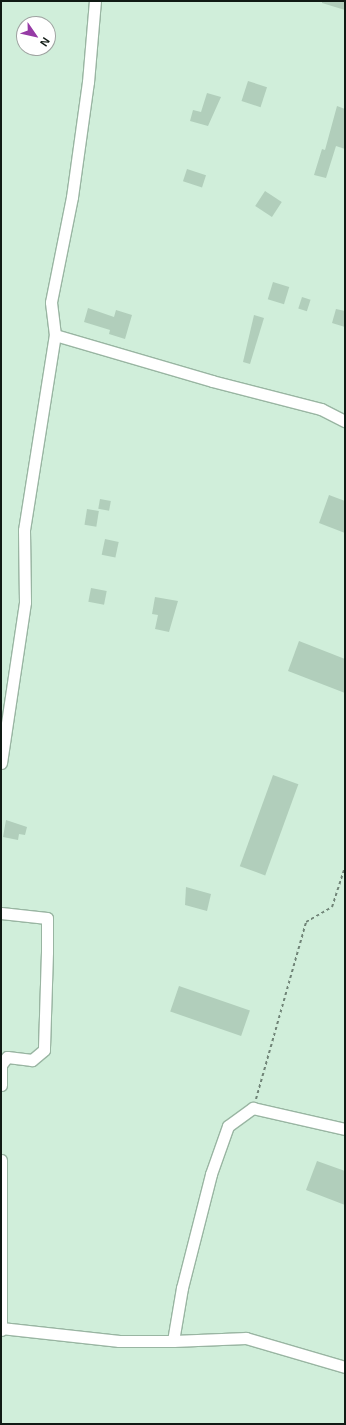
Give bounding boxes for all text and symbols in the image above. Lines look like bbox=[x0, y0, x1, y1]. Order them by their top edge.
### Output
north arrow bbox=[16, 16, 56, 56]
text: N bbox=[38, 35, 52, 49]

